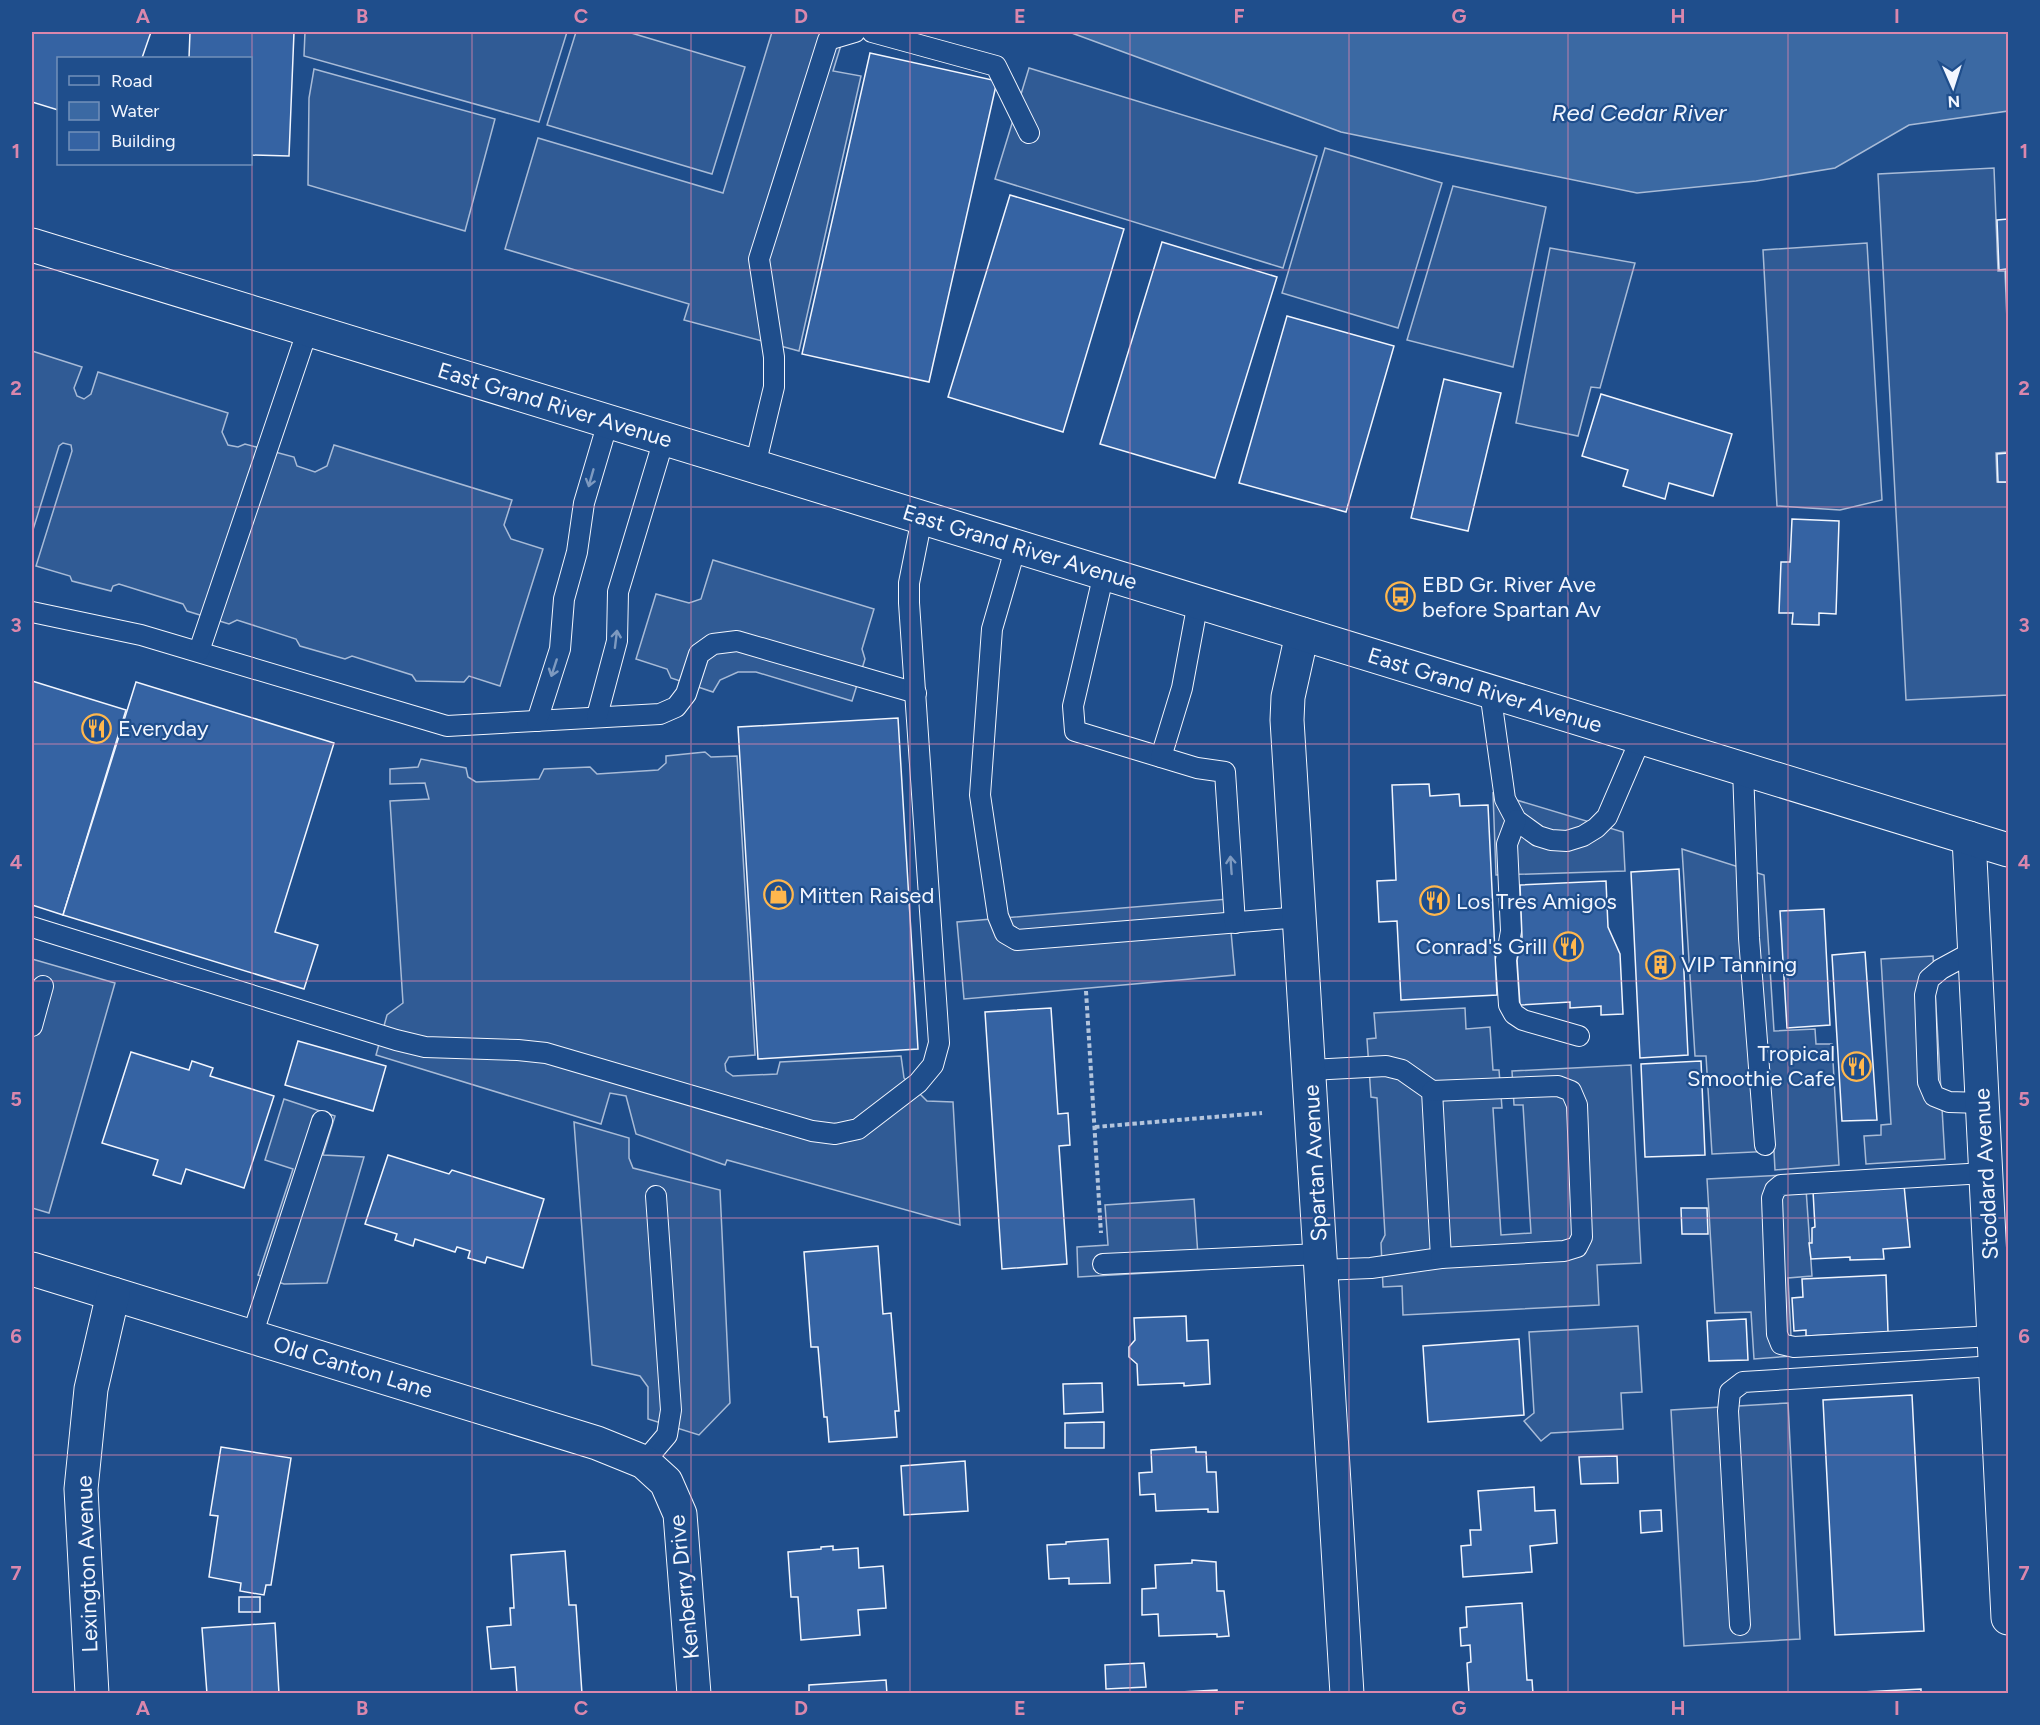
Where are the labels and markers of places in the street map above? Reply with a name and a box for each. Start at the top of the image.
place label: EBD Gr. River Ave before Spartan Av [1422,571,1602,623]
bus stop icon: EBD Gr. River Ave before Spartan Av [1385,581,1417,613]
restaurant icon: Everyday [81,712,113,744]
place label: Everyday [118,715,209,742]
shop icon: Mitten Raised [762,879,794,911]
place label: Mitten Raised [799,882,934,909]
restaurant icon: Los Tres Amigos [1419,885,1451,917]
place label: Los Tres Amigos [1456,888,1617,915]
restaurant icon: Conrad's Grill [1552,930,1584,962]
place label: Conrad's Grill [1416,933,1547,960]
building icon: VIP Tanning [1644,948,1676,980]
place label: VIP Tanning [1681,951,1797,978]
place label: Tropical Smoothie Cafe [1687,1040,1835,1092]
restaurant icon: Tropical Smoothie Cafe [1840,1050,1872,1082]

